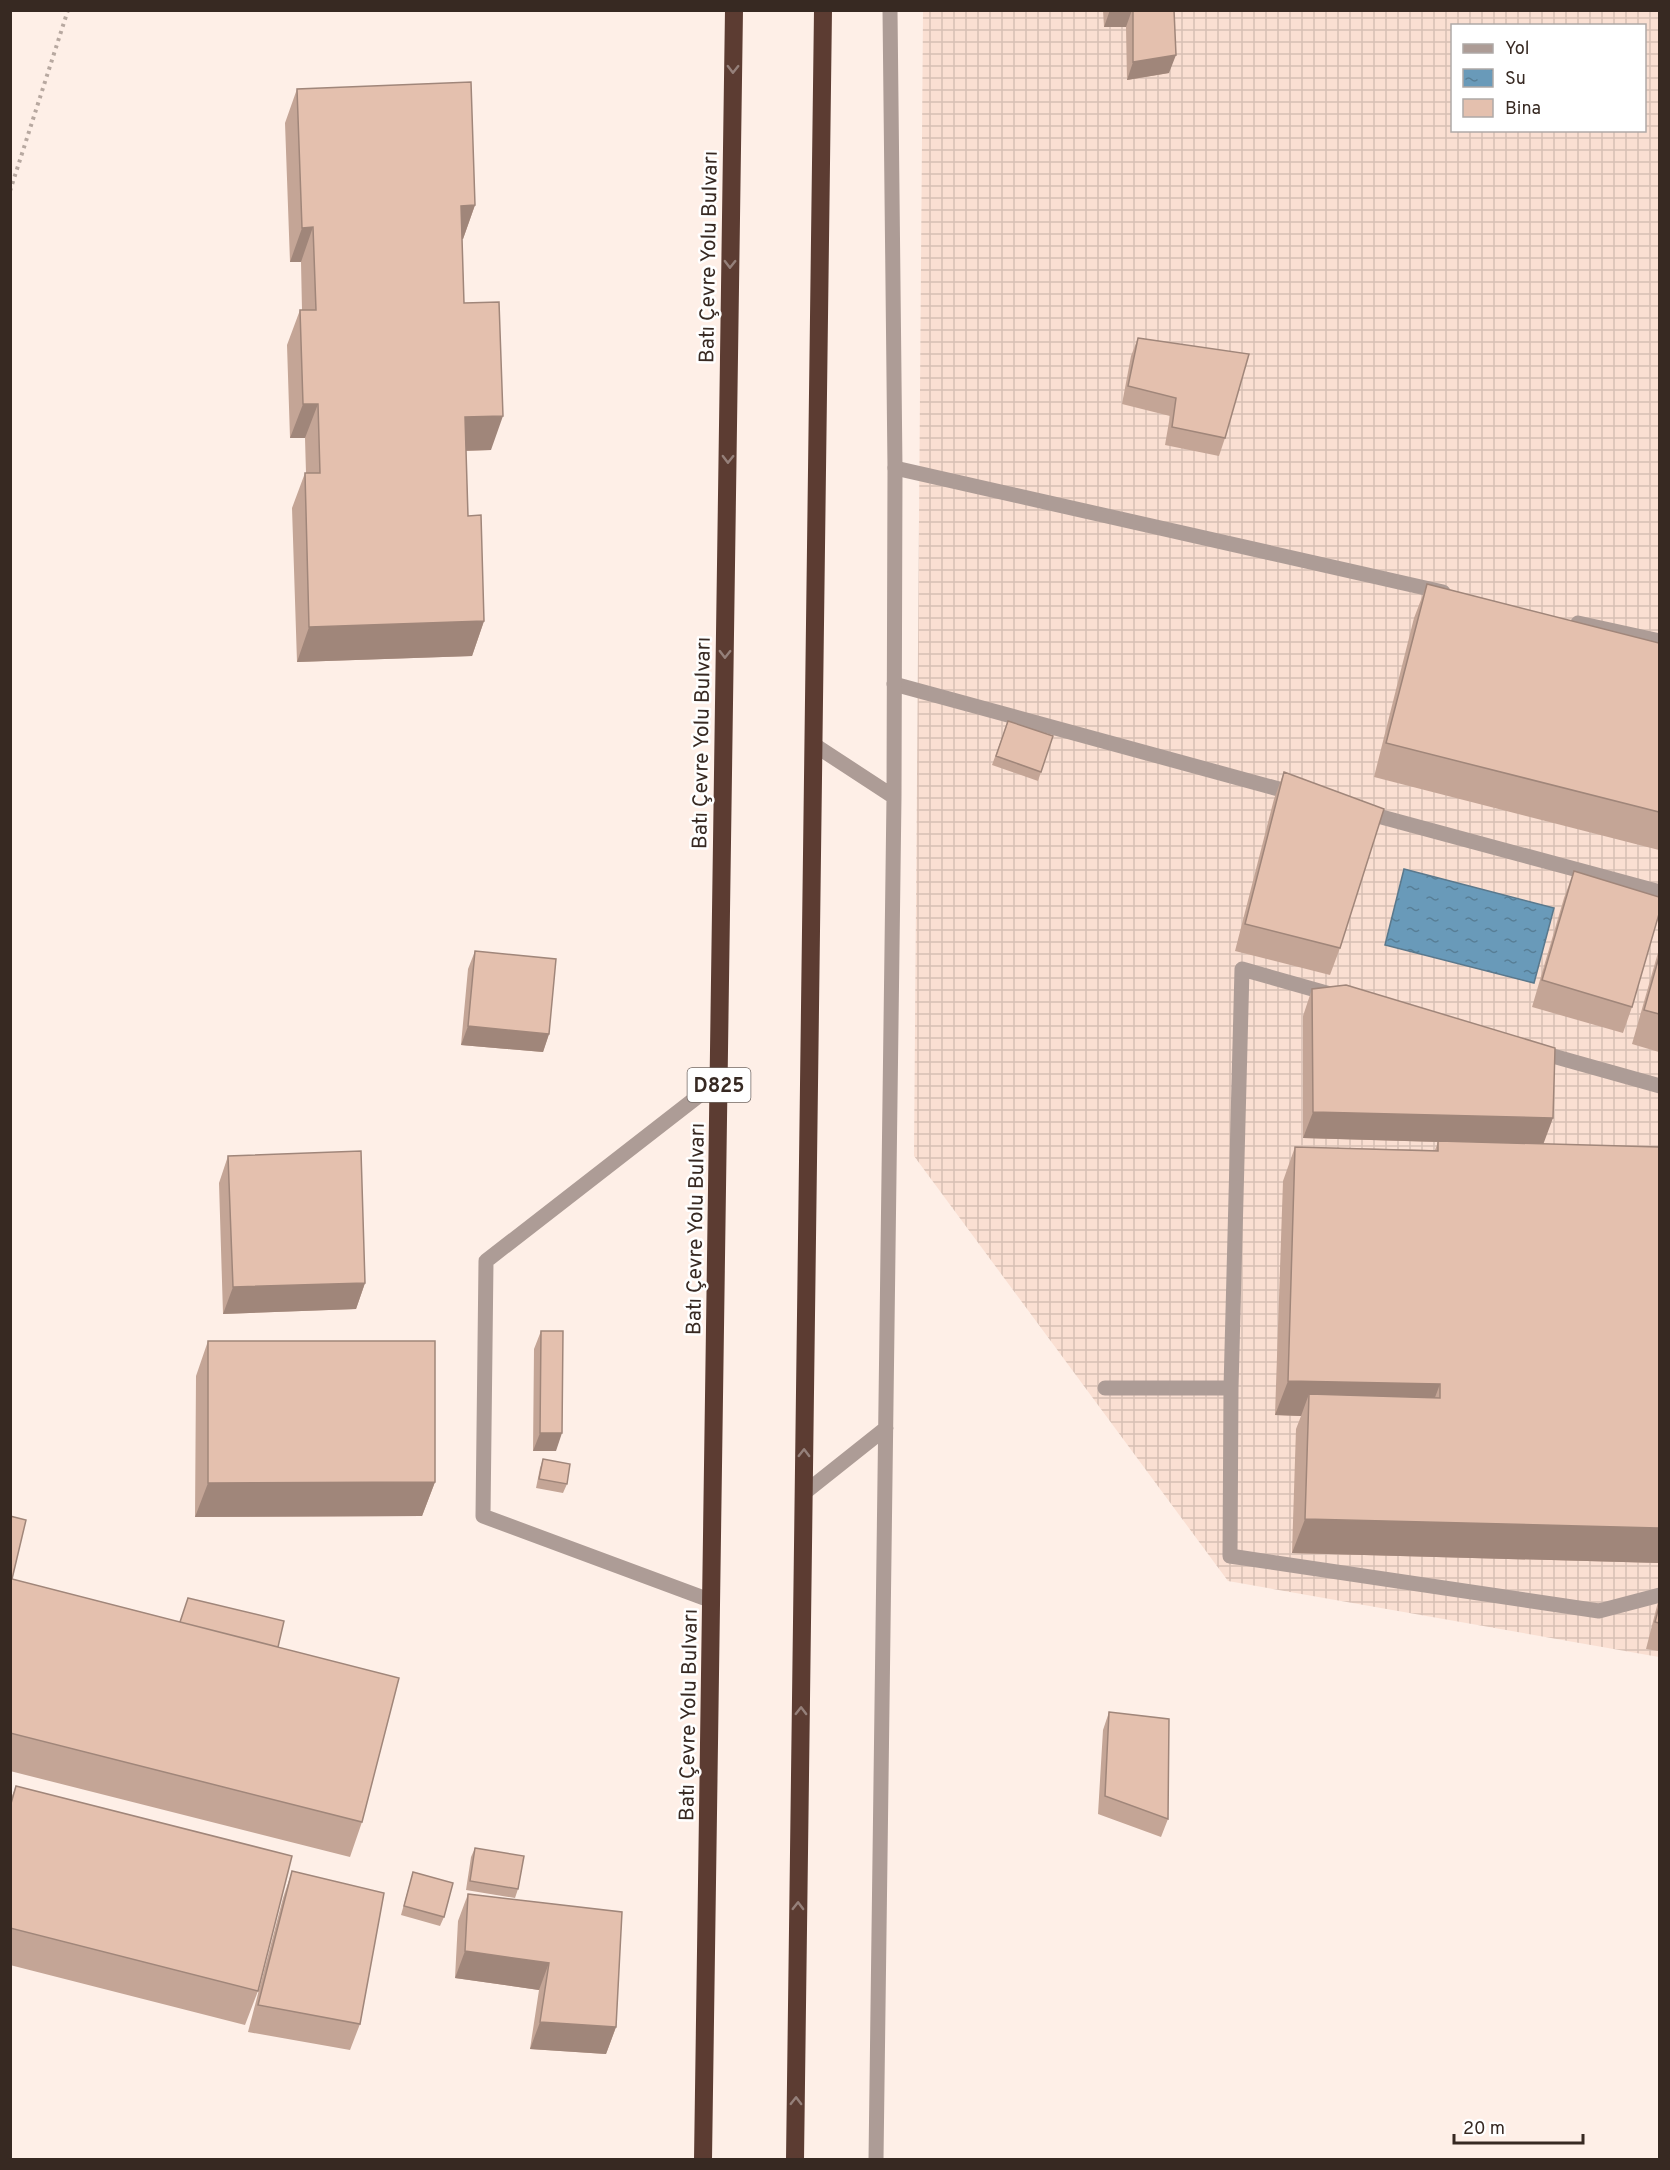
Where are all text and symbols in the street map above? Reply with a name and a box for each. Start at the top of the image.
legend [1451,24,1646,132]
text: Yol [1505,38,1530,61]
one-way arrow [727,64,739,73]
text: Su [1505,68,1526,91]
text: Bina [1505,98,1541,121]
street label: Batı Çevre Yolu Bulvarı [694,151,725,363]
one-way arrow [724,259,736,268]
one-way arrow [722,454,734,463]
street label: Batı Çevre Yolu Bulvarı [687,637,718,849]
one-way arrow [719,649,731,658]
road number: D825 [688,1068,750,1102]
street label: Batı Çevre Yolu Bulvarı [681,1123,712,1335]
one-way arrow [798,1449,810,1458]
street label: Batı Çevre Yolu Bulvarı [674,1609,705,1821]
one-way arrow [794,1707,807,1716]
one-way arrow [792,1902,804,1911]
one-way arrow [789,2097,802,2106]
scale bar [1454,2107,1583,2145]
text: 20 m [1463,2118,1505,2141]

